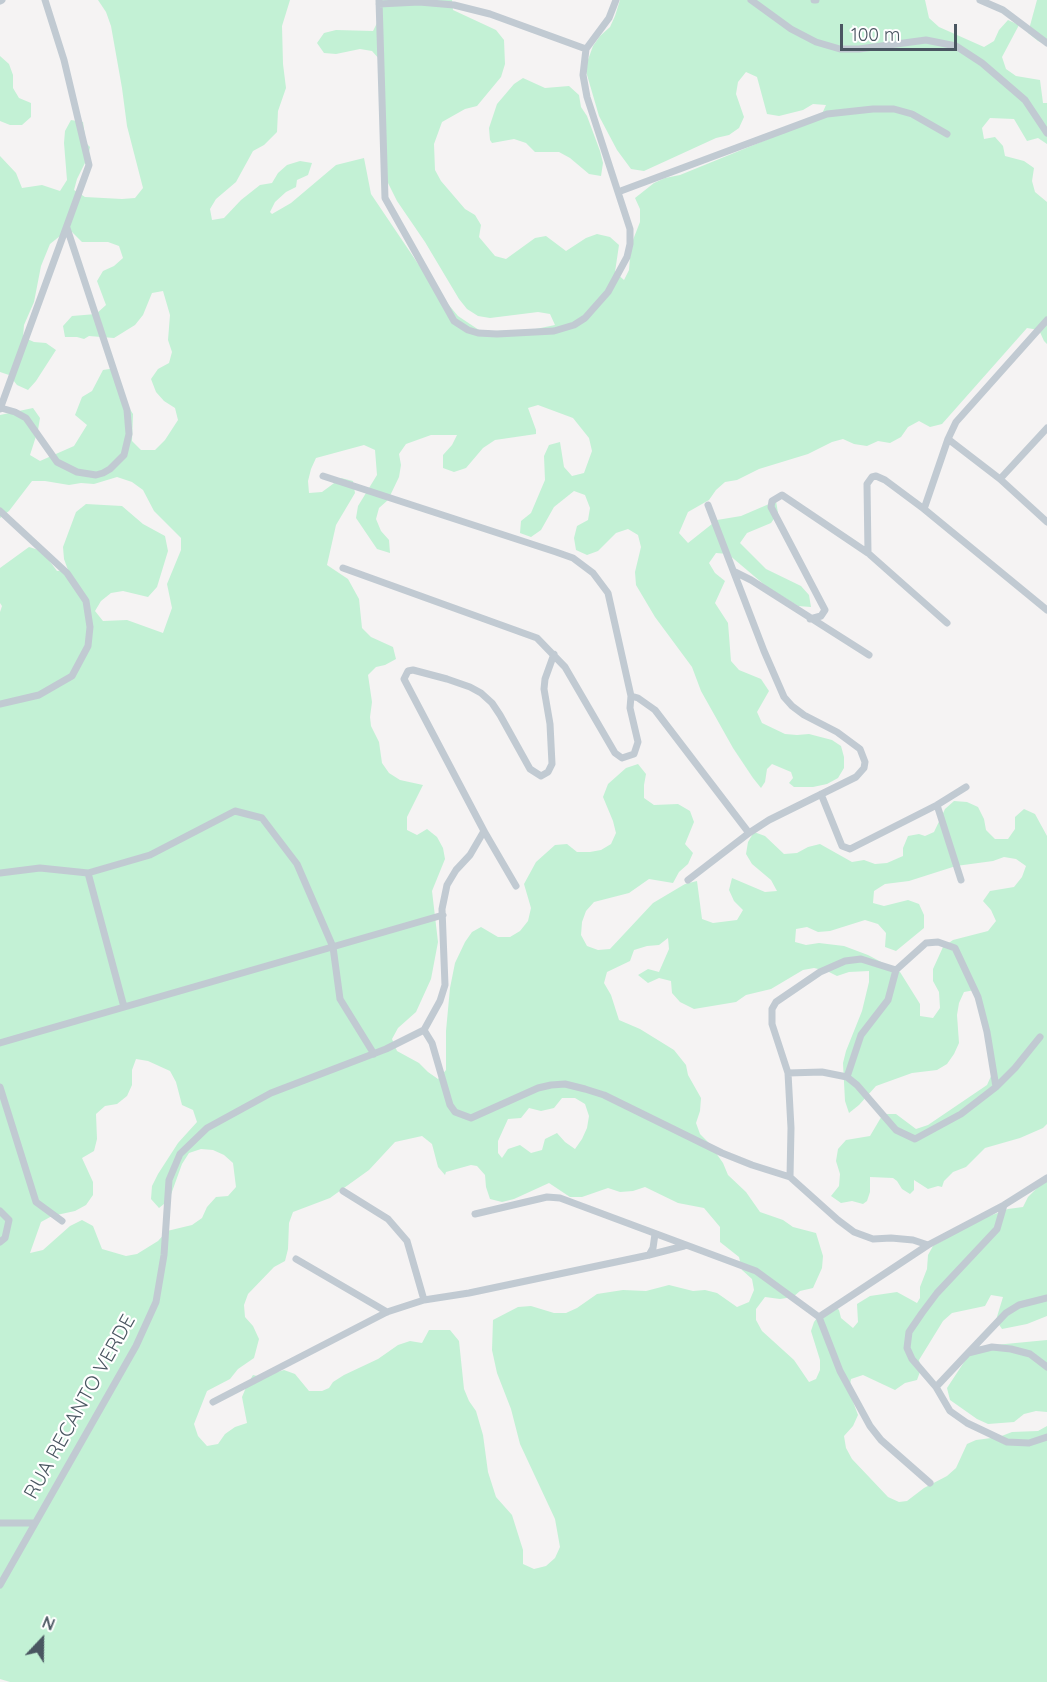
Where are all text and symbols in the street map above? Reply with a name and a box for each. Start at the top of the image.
scale bar [843,12,960,50]
text: 100 m [851,23,900,46]
street label: RUA RECANTO VERDE [19,1311,141,1503]
north arrow [12,1610,72,1670]
text: N [40,1612,58,1635]

